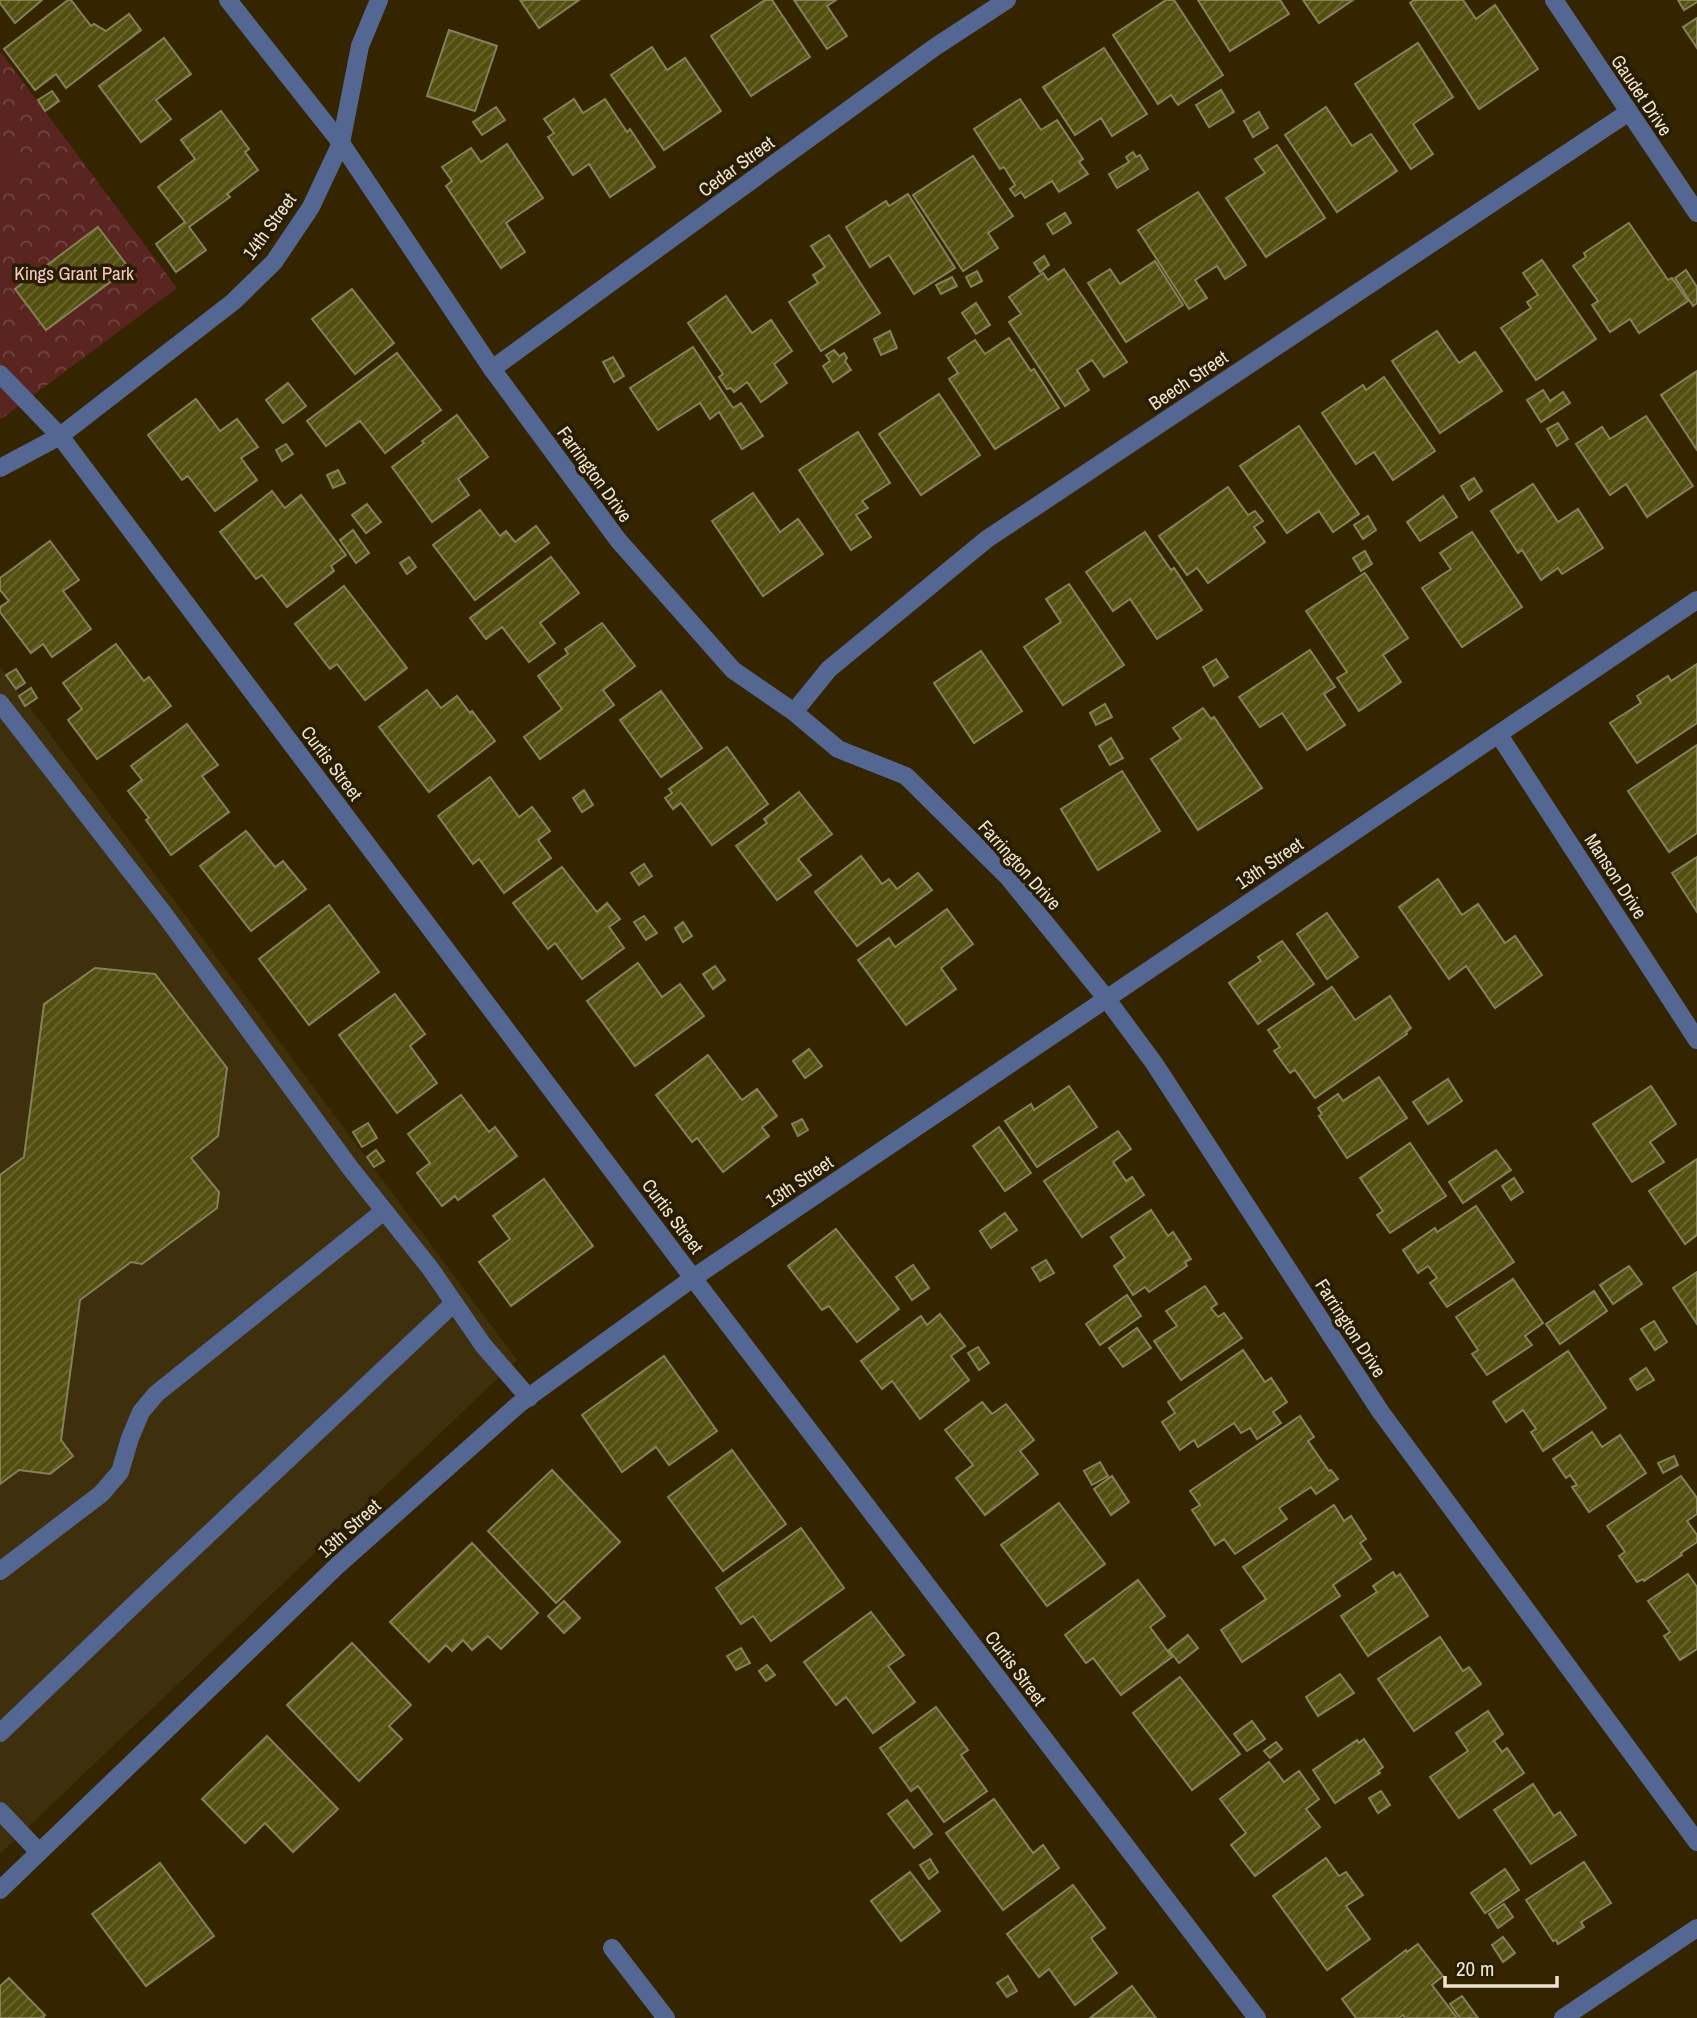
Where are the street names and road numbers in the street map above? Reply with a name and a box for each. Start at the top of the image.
street label: Gaudet Drive [1605,49,1679,141]
street label: Cedar Street [693,129,780,202]
street label: 14th Street [236,187,302,264]
street label: Beech Street [1143,344,1233,416]
street label: Farrington Drive [551,421,639,527]
street label: Curtis Street [295,720,369,806]
street label: Farrington Drive [973,814,1067,916]
street label: Manson Drive [1579,828,1653,924]
street label: 13th Street [1230,831,1308,895]
street label: 13th Street [760,1149,838,1213]
street label: Curtis Street [636,1173,710,1259]
street label: Farrington Drive [1309,1274,1393,1382]
street label: 13th Street [312,1492,387,1563]
street label: Curtis Street [979,1625,1053,1711]

